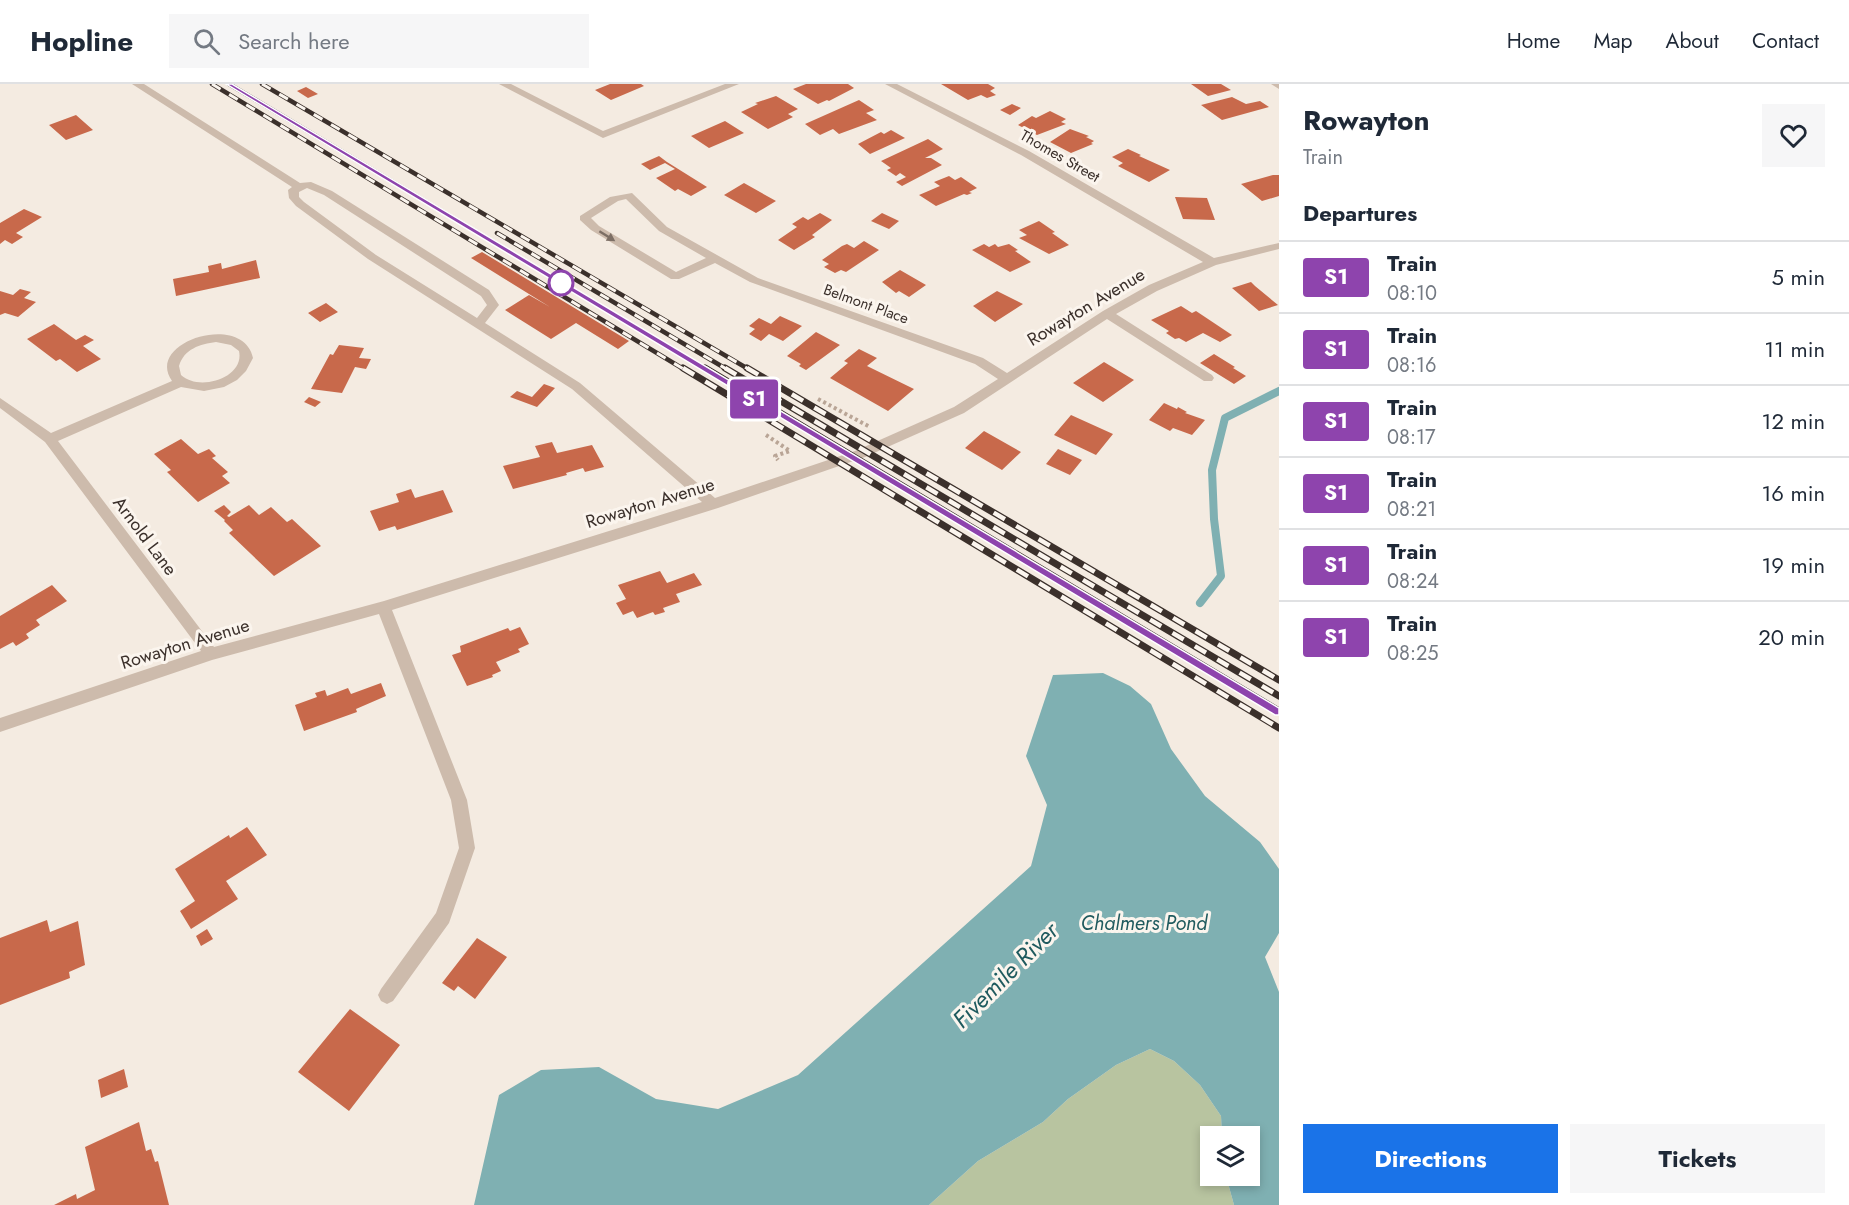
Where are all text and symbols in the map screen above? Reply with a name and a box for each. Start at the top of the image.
search box [169,14,589,68]
text: Hopline [30,21,133,62]
icon: search [190,25,223,58]
text: Search here [238,25,350,57]
text: Home [1507,26,1560,56]
text: Map [1593,26,1633,56]
text: About [1666,26,1719,56]
text: Contact [1752,26,1819,56]
text: Rowayton [1303,100,1430,141]
button: heart [1762,104,1825,167]
street label: Thomes Street [1016,124,1104,188]
text: Train [1303,143,1343,172]
text: Departures [1303,197,1417,229]
one-way arrow [599,230,615,241]
text: Train [1387,247,1437,279]
street label: Rowayton Avenue [1022,261,1150,353]
text: 5 min [1772,261,1825,293]
text: S1 [1324,262,1348,292]
unlabelled marker [548,270,574,296]
street label: Belmont Place [820,278,912,330]
text: 08:10 [1387,279,1437,308]
text: Train [1387,319,1437,351]
text: 11 min [1764,333,1825,365]
text: S1 [1324,334,1348,364]
text: 08:16 [1387,351,1436,380]
line badge: S1 [727,380,781,418]
text: S1 [742,384,766,414]
text: Train [1387,391,1437,423]
text: 12 min [1762,405,1825,437]
text: S1 [1324,406,1348,436]
text: 08:17 [1387,423,1435,452]
text: Train [1387,463,1437,495]
street label: Rowayton Avenue [582,471,718,535]
text: 16 min [1761,477,1825,509]
text: S1 [1324,478,1348,508]
street label: Arnold Lane [107,491,183,581]
text: 08:21 [1387,495,1436,524]
text: Train [1387,535,1437,567]
text: 19 min [1761,549,1825,581]
text: S1 [1324,550,1348,580]
text: 08:24 [1387,567,1439,596]
text: Train [1387,607,1437,639]
street label: Rowayton Avenue [117,612,253,676]
text: 20 min [1758,621,1825,653]
text: S1 [1324,622,1348,652]
text: 08:25 [1387,639,1439,668]
water label: Chalmers Pond [1081,909,1208,938]
water label: Fivemile River [944,913,1067,1036]
button: Directions [1303,1124,1558,1193]
button: Tickets [1570,1124,1825,1193]
map controls [1200,1126,1260,1186]
button: layers [1200,1126,1260,1186]

